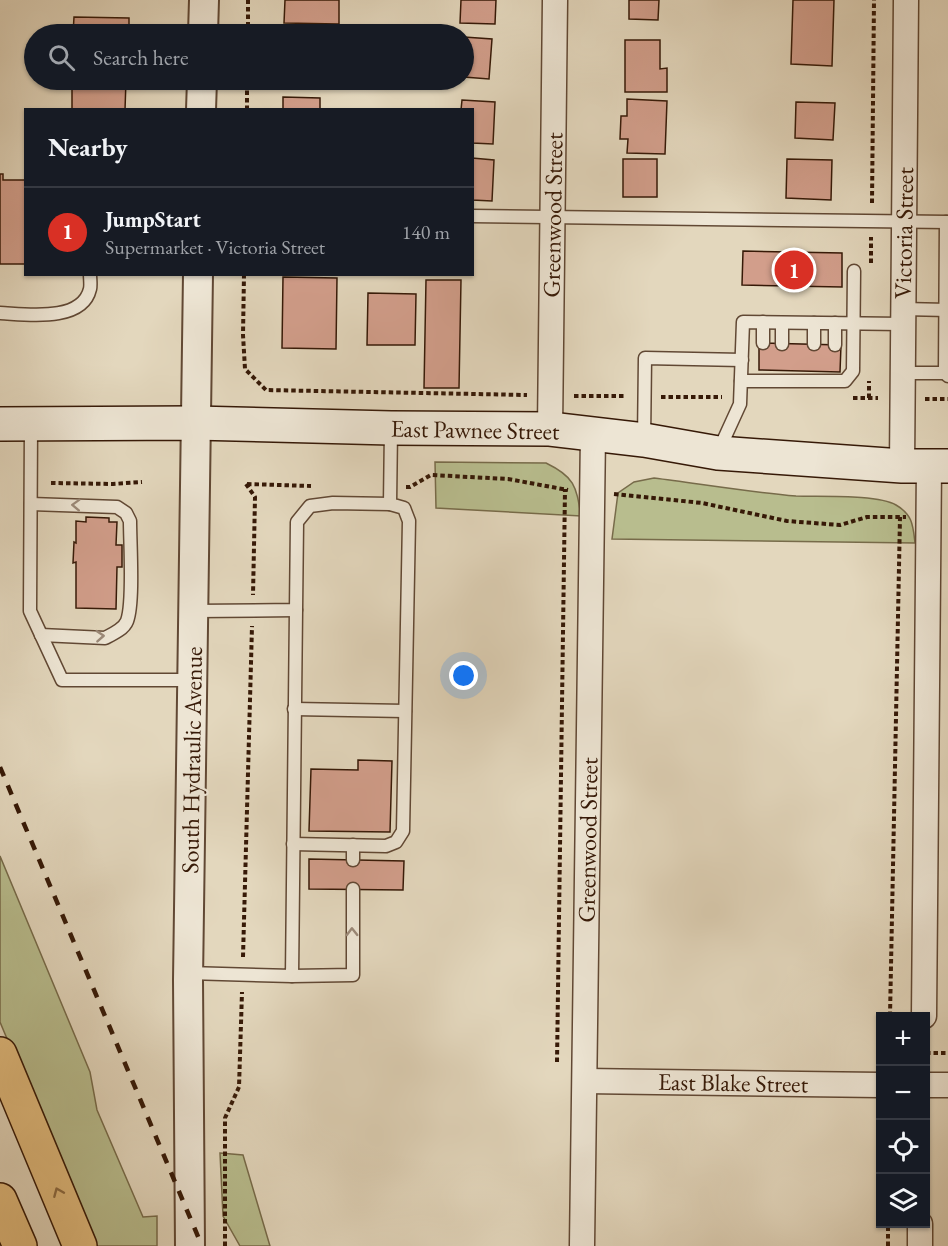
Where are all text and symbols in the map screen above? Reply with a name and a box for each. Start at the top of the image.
search box [24,24,474,90]
icon: search [45,41,78,74]
text: Search here [93,43,188,72]
text: Nearby [48,130,128,164]
street label: Greenwood Street [536,132,569,298]
street label: Victoria Street [887,166,920,299]
text: JumpStart [105,205,201,234]
text: 1 [62,219,73,245]
text: 140 m [402,219,450,245]
text: Supermarket · Victoria Street [105,234,325,260]
pin: 1 [774,248,814,292]
street label: East Pawnee Street [390,413,560,446]
one-way arrow [71,499,80,512]
one-way arrow [95,630,104,643]
street label: South Hydraulic Avenue [174,646,209,874]
your location [449,661,478,690]
street label: Greenwood Street [571,757,604,923]
one-way arrow [346,928,358,937]
map controls [876,1012,930,1228]
button: + [876,1012,930,1066]
street label: East Blake Street [658,1066,809,1099]
button: − [876,1066,930,1120]
button: locate [876,1120,930,1174]
button: layers [876,1174,930,1228]
one-way arrow [53,1187,65,1198]

